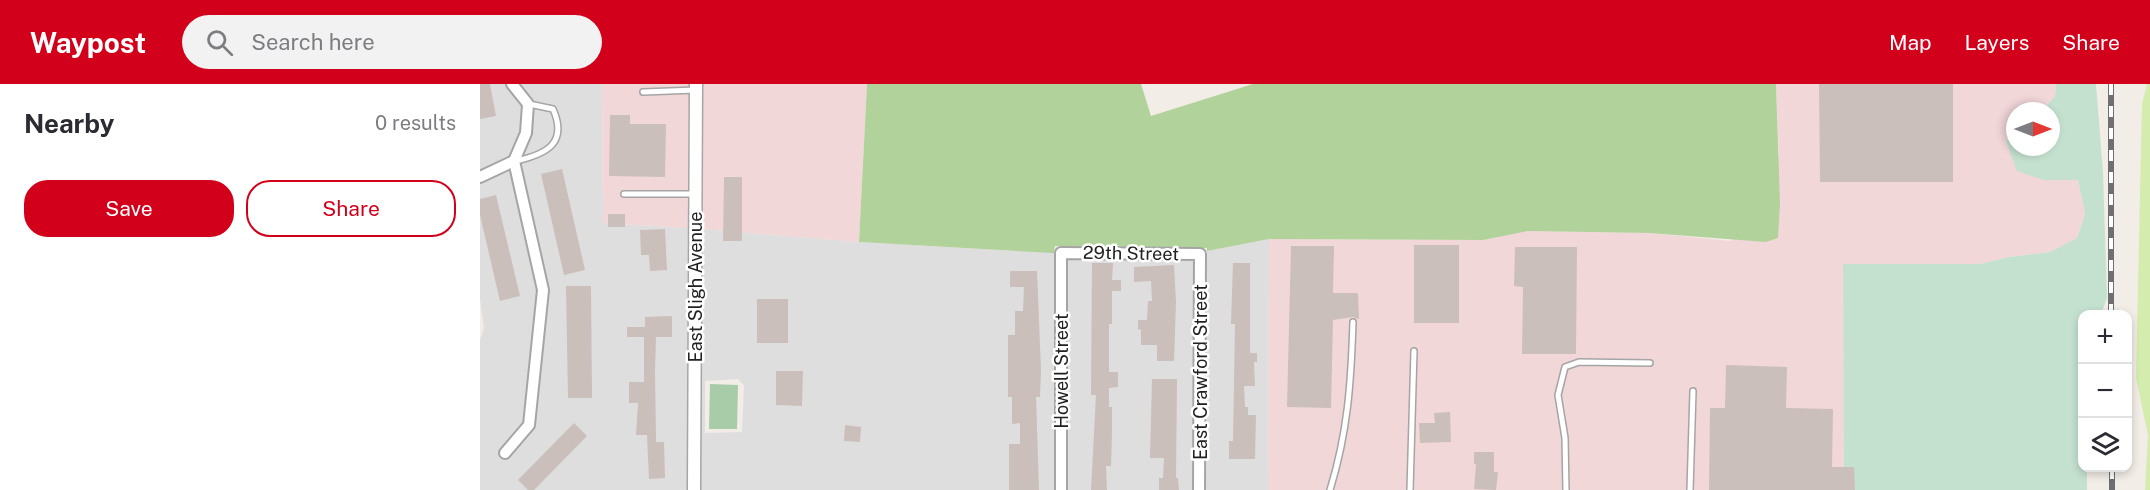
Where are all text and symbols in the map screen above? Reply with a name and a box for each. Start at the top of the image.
search box [182,15,602,69]
text: Waypost [30,26,146,59]
icon: search [203,26,236,59]
text: Search here [251,29,375,55]
text: Map [1889,30,1932,55]
text: Layers [1965,30,2029,55]
text: Share [2062,30,2120,55]
north arrow [2006,102,2060,156]
text: Nearby [24,108,114,139]
text: 0 results [375,111,456,135]
button: Save [24,180,234,237]
button: Share [246,180,456,237]
street label: East Sligh Avenue [685,212,706,362]
street label: 29th Street [1083,242,1179,264]
street label: East Crawford Street [1190,284,1211,460]
map controls [2078,310,2132,472]
button: + [2078,310,2132,364]
street label: Howell Street [1051,313,1072,429]
button: − [2078,364,2132,418]
button: layers [2078,418,2132,472]

